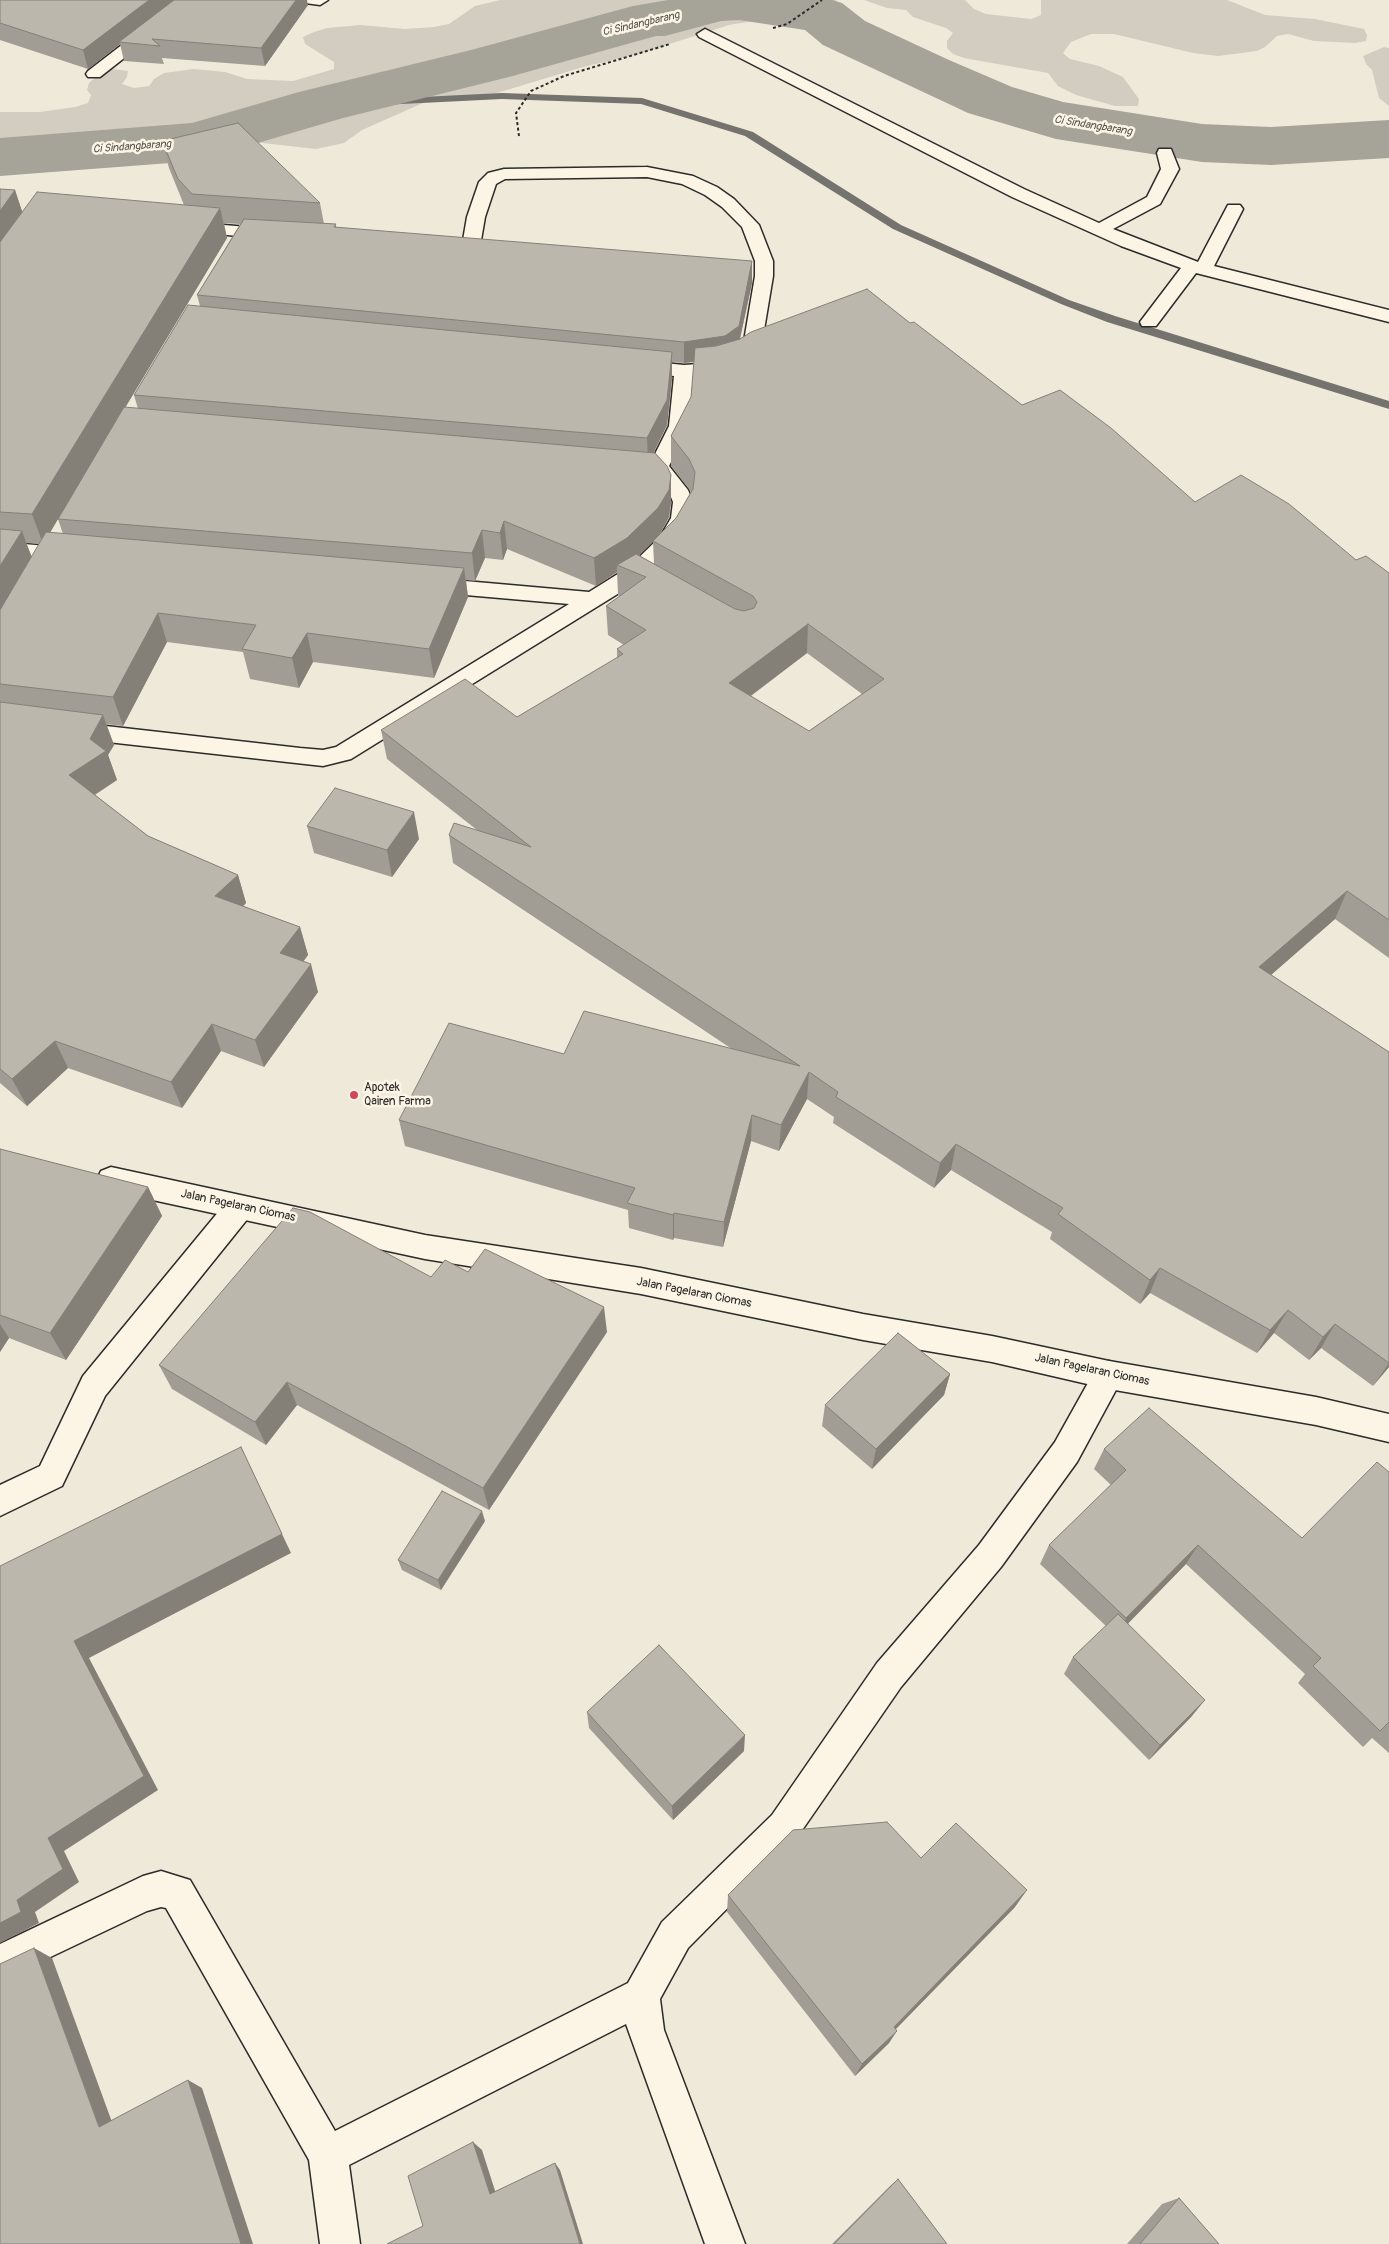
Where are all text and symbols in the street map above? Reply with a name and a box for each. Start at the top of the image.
water label: Ci Sindangbarang [601,9,681,39]
water label: Ci Sindangbarang [1053,113,1133,139]
water label: Ci Sindangbarang [92,138,172,156]
place label: Apotek Qairen Farma [364,1081,431,1109]
marker: Apotek Qairen Farma [348,1089,360,1101]
street label: Jalan Pagelaran Ciomas [179,1187,297,1225]
street label: Jalan Pagelaran Ciomas [635,1275,753,1311]
street label: Jalan Pagelaran Ciomas [1033,1351,1151,1389]

